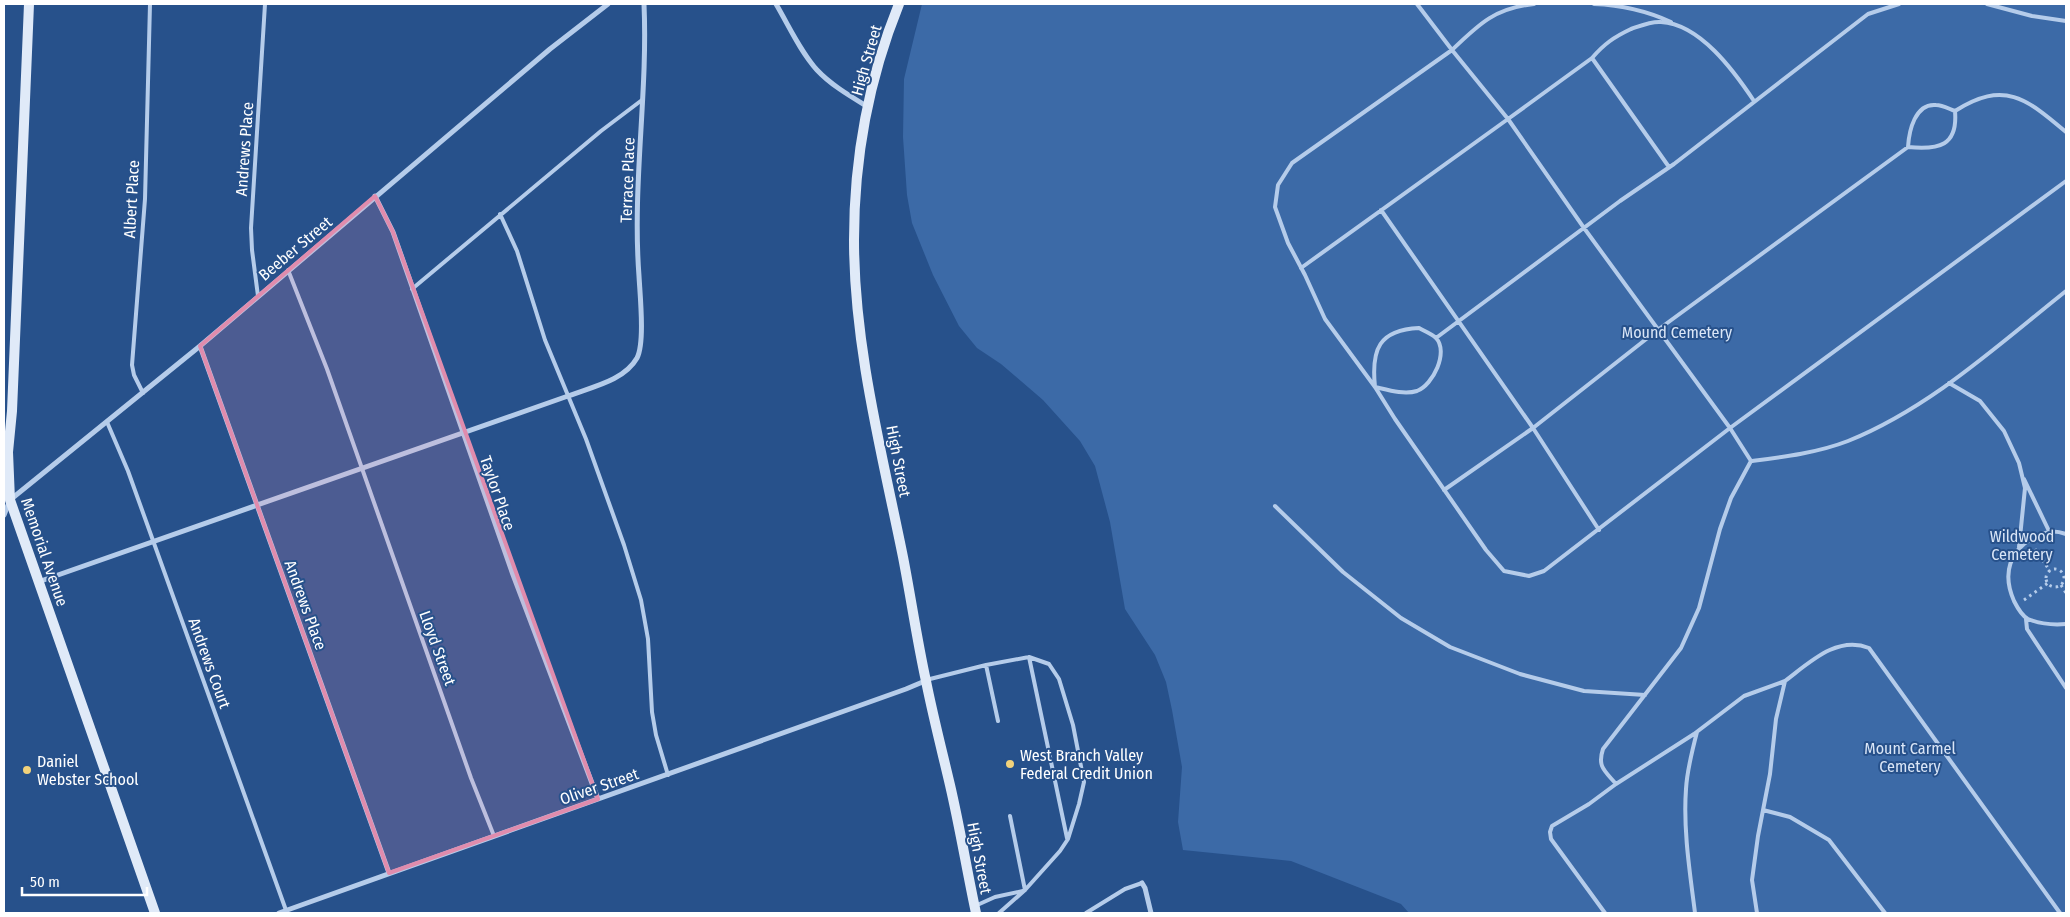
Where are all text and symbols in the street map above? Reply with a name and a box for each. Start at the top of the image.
street label: High Street [847,22,886,98]
street label: Andrews Place [232,101,257,197]
street label: Terrace Place [617,137,638,223]
street label: Albert Place [120,159,143,239]
street label: Beeber Street [255,212,336,284]
park label: Mound Cemetery [1622,323,1733,342]
street label: High Street [882,424,915,499]
street label: Taylor Place [476,453,519,533]
street label: Memorial Avenue [17,495,72,609]
park label: Wildwood Cemetery [1990,527,2054,564]
street label: Andrews Place [280,558,331,653]
street label: Lloyd Street [415,608,460,689]
street label: Andrews Court [184,615,235,712]
park label: Mount Carmel Cemetery [1864,739,1956,776]
place label: West Branch Valley Federal Credit Union [1020,746,1153,783]
place label: Daniel Webster School [37,752,139,789]
marker: West Branch Valley Federal Credit Union [1004,758,1016,770]
marker: Daniel Webster School [21,764,33,776]
street label: Oliver Street [557,764,642,809]
street label: High Street [963,821,996,896]
scale bar [22,864,148,896]
text: 50 m [30,873,60,891]

